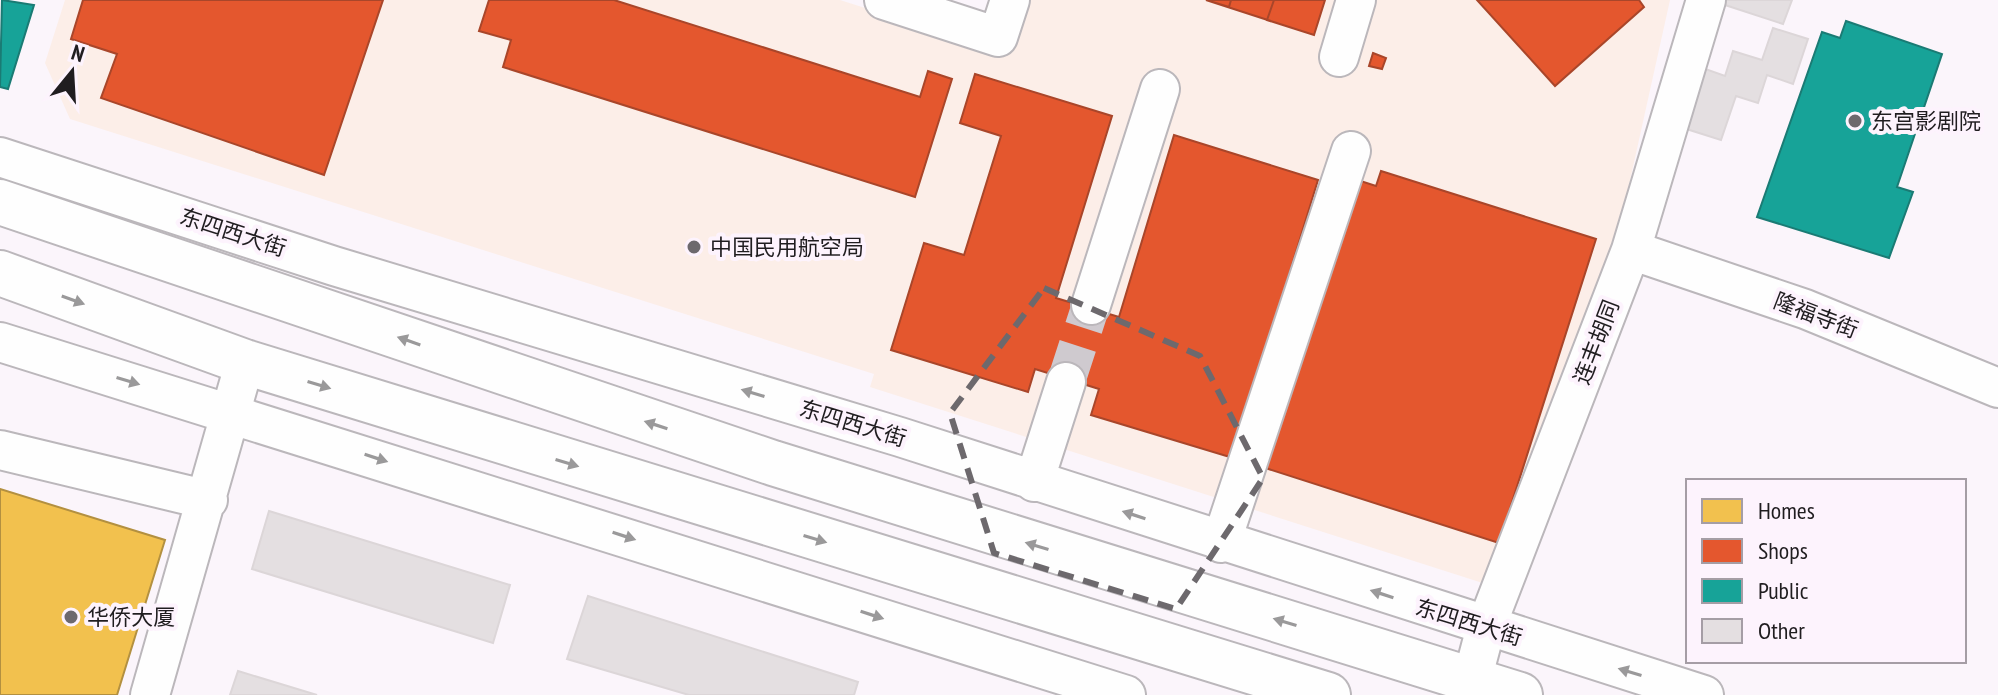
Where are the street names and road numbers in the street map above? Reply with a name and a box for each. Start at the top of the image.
street label: 东四西大街 [176,202,290,262]
street label: 隆福寺街 [1770,286,1862,344]
street label: 连丰胡同 [1567,296,1625,388]
street label: 东四西大街 [796,394,910,452]
street label: 东四西大街 [1412,593,1526,651]

